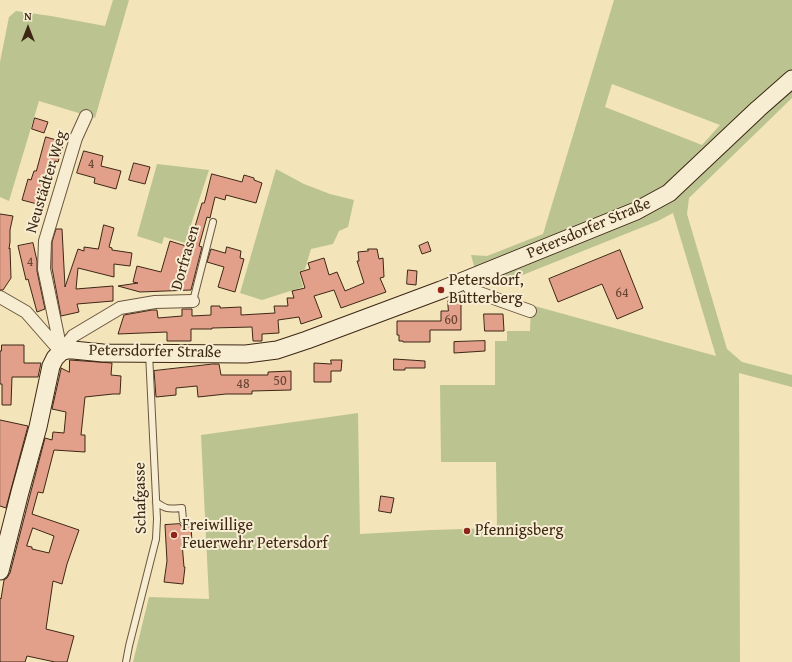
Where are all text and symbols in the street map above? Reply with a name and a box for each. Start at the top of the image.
north arrow [8,8,48,48]
text: N [24,8,32,24]
street label: Neustädter Weg [22,128,72,236]
house number: 4 [88,156,94,172]
street label: Petersdorfer Straße [524,194,654,264]
street label: Dorfrasen [168,223,204,293]
house number: 4 [27,254,33,270]
place label: Petersdorf, Butterberg [449,271,524,309]
marker: Petersdorf, Butterberg [436,285,446,295]
house number: 64 [615,285,629,301]
house number: 60 [444,312,458,328]
street label: Petersdorfer Straße [89,341,221,363]
house number: 50 [273,373,287,389]
house number: 48 [236,376,250,392]
street label: Schafgasse [131,462,151,534]
place label: Freiwillige Feuerwehr Petersdorf [182,516,328,554]
place label: Pfennigsberg [475,521,563,541]
marker: Pfennigsberg [462,526,472,536]
marker: Freiwillige Feuerwehr Petersdorf [169,530,179,540]

